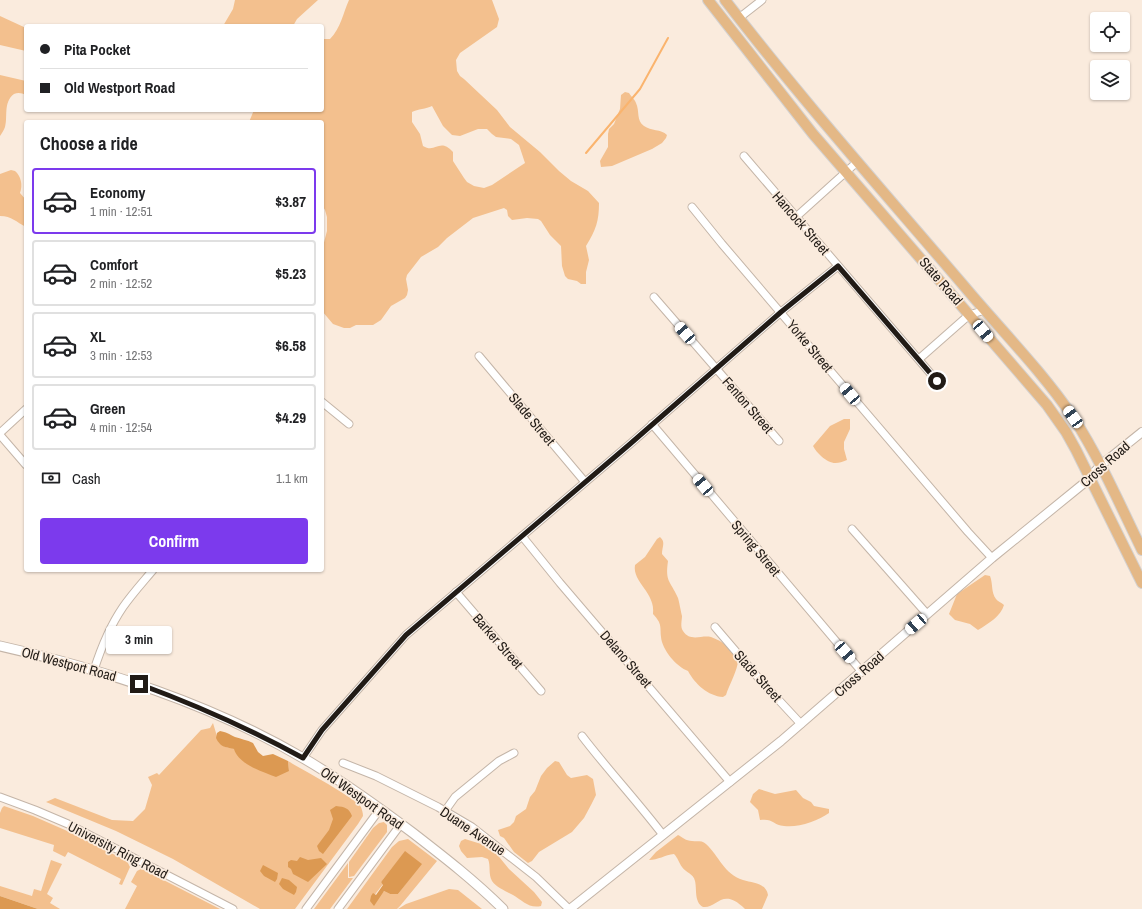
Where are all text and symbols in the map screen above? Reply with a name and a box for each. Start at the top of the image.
map controls [1090,12,1130,100]
button: locate [1090,12,1130,52]
text: Pita Pocket [64,39,130,60]
button: layers [1090,60,1130,100]
text: Old Westport Road [64,77,175,98]
text: Choose a ride [40,131,138,156]
text: Economy [90,182,145,203]
icon: car [42,183,78,219]
street label: Hancock Street [768,187,834,259]
text: $3.87 [275,191,306,212]
text: 1 min · 12:51 [90,203,152,220]
street label: State Road [915,253,967,309]
text: Comfort [90,254,138,275]
icon: car [42,255,78,291]
text: $5.23 [275,263,306,284]
text: 2 min · 12:52 [90,275,152,292]
street label: Yorke Street [783,316,837,376]
car [971,318,995,344]
car [673,320,697,346]
text: XL [90,326,106,347]
icon: car [42,327,78,363]
text: $6.58 [275,335,306,356]
text: 3 min · 12:53 [90,347,152,364]
route start [928,372,946,390]
street label: Fenton Street [719,373,777,437]
car [838,381,862,407]
street label: Slade Street [505,389,559,449]
text: Green [90,398,126,419]
icon: car [42,399,78,435]
car [1061,404,1085,430]
text: $4.29 [275,407,306,428]
text: 4 min · 12:54 [90,419,152,436]
street label: Cross Road [1076,437,1134,491]
icon: cash [40,467,62,489]
text: Cash [72,468,101,489]
text: 1.1 km [276,470,308,487]
car [691,472,715,498]
street label: Spring Street [727,516,785,580]
button: Confirm [40,518,308,564]
street label: Barker Street [469,610,527,672]
car [903,612,929,636]
callout: 3 min [106,626,172,654]
street label: Delano Street [596,627,656,691]
text: 3 min [125,631,153,648]
car [833,639,857,665]
street label: Old Westport Road [20,643,118,685]
street label: Slade Street [730,646,786,706]
street label: Cross Road [830,647,888,701]
route end [130,675,148,693]
street label: Old Westport Road [317,763,407,833]
street label: Duane Avenue [437,803,509,859]
street label: University Ring Road [65,817,171,883]

